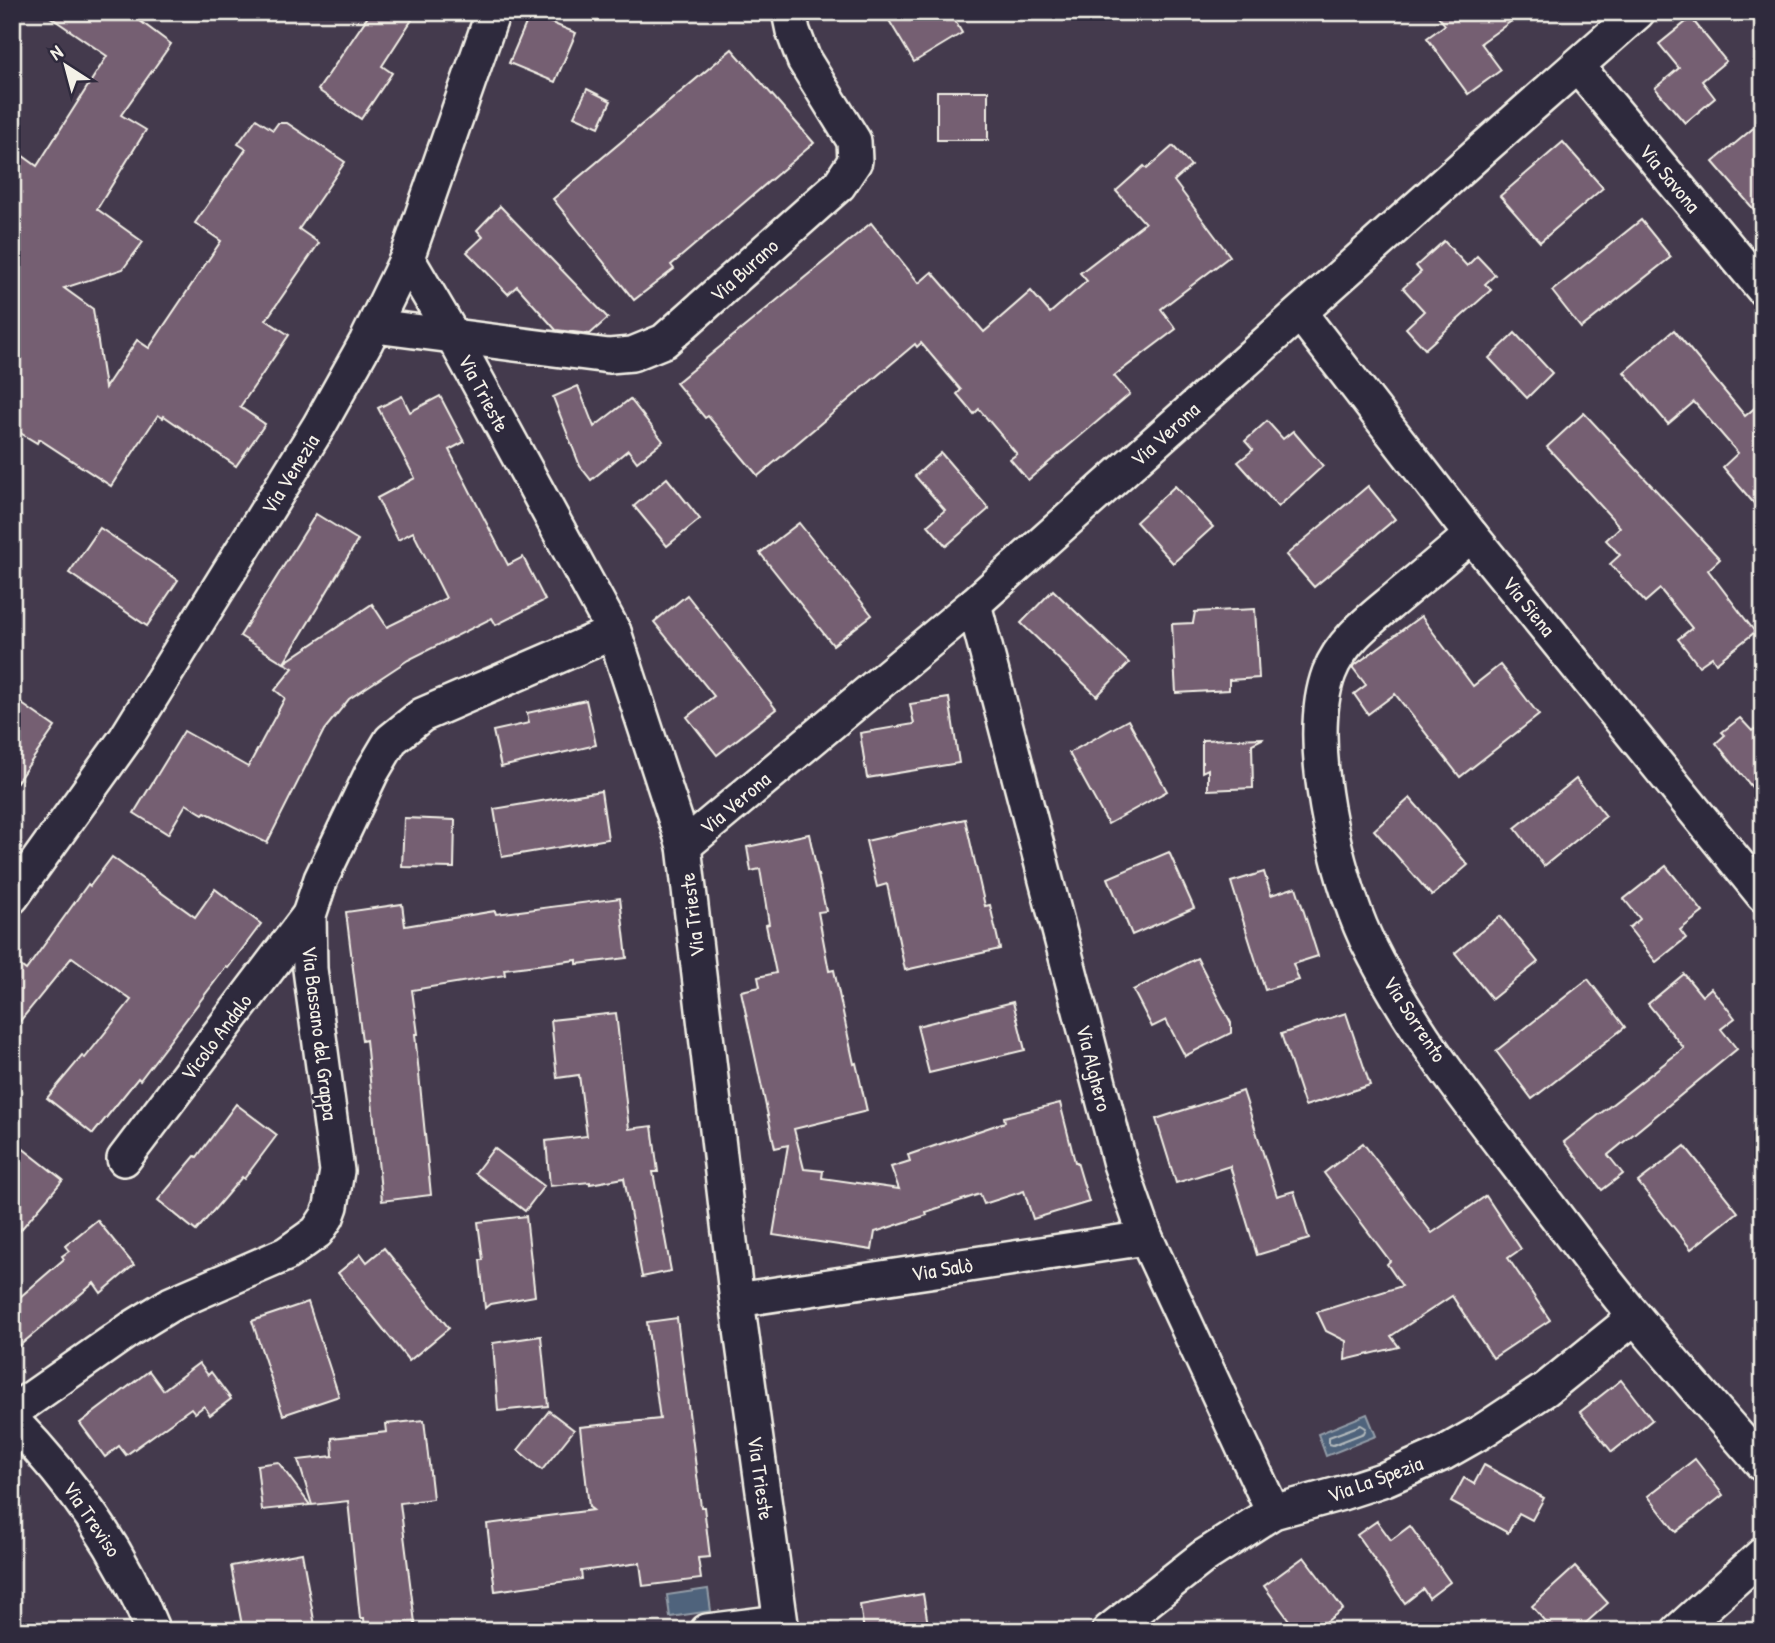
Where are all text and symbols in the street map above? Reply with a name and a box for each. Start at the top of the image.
north arrow [32,32,102,102]
text: N [44,39,68,66]
street label: Via Savona [1633,137,1707,219]
street label: Via Burano [703,231,785,309]
street label: Via Trieste [451,349,517,437]
street label: Via Verona [1124,395,1206,473]
street label: Via Venezia [254,428,326,520]
street label: Via Siena [1496,570,1562,642]
street label: Via Verona [694,765,776,841]
street label: Via Trieste [672,871,712,959]
street label: Via Bassano del Grappa [295,944,345,1122]
street label: Via Sorrento [1376,970,1454,1068]
street label: Vicolo Andalo [174,987,258,1087]
street label: Via Alghero [1069,1022,1119,1114]
street label: Via Salò [909,1250,975,1288]
street label: Via Trieste [741,1434,781,1522]
street label: Via La Spezia [1323,1448,1427,1510]
street label: Via Treviso [56,1475,128,1563]

